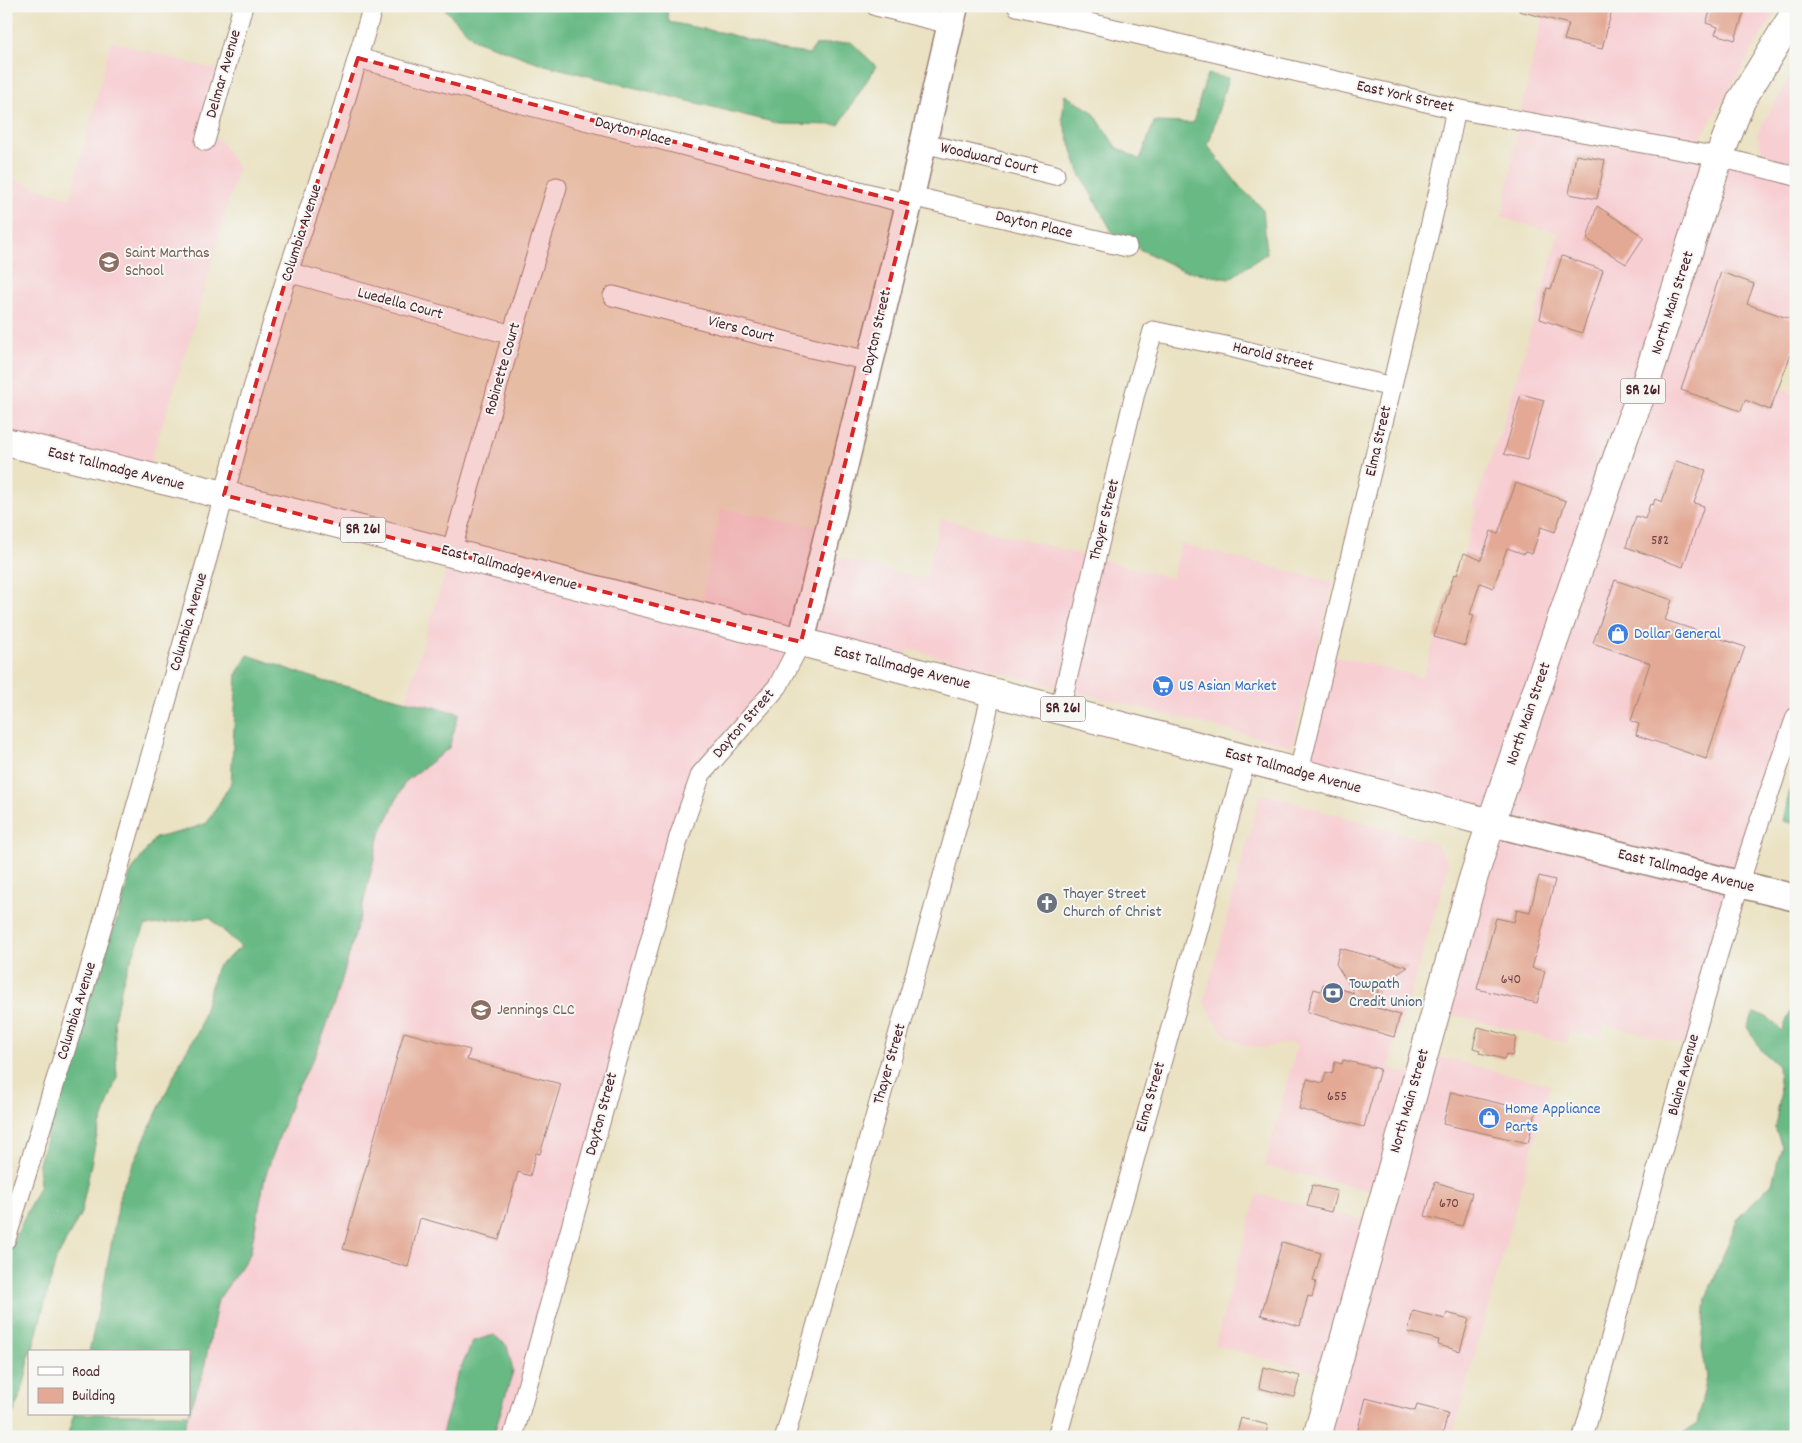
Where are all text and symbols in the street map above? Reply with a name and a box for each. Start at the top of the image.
street label: Delmar Avenue [200,27,248,121]
street label: East York Street [1354,75,1456,119]
street label: Dayton Place [592,111,674,153]
street label: Woodward Court [938,137,1040,181]
street label: Columbia Avenue [275,181,329,285]
street label: Dayton Place [993,205,1075,245]
place label: Saint Marthas School [125,242,210,283]
street label: North Main Street [1645,248,1701,358]
school or university icon: Saint Marthas School [97,250,121,274]
street label: Luedella Court [355,282,445,326]
street label: Dayton Street [856,288,898,376]
street label: Viers Court [705,310,777,350]
street label: Robinette Court [479,320,527,418]
street label: Harold Street [1230,336,1316,378]
road number: SR 261 [1620,378,1666,404]
street label: Elma Street [1360,403,1398,479]
street label: East Tallmadge Avenue [45,441,187,497]
street label: Thayer Street [1084,477,1126,563]
road number: SR 261 [340,518,386,542]
house number: 582 [1651,531,1669,551]
street label: East Tallmadge Avenue [438,539,580,597]
street label: Columbia Avenue [164,570,214,674]
shop icon: Dollar General [1606,622,1630,646]
place label: Dollar General [1634,623,1721,646]
street label: East Tallmadge Avenue [831,640,973,696]
street label: North Main Street [1501,659,1557,769]
supermarket icon: US Asian Market [1151,674,1175,698]
place label: US Asian Market [1179,675,1277,698]
street label: Dayton Street [707,684,781,764]
road number: SR 261 [1040,696,1086,722]
street label: East Tallmadge Avenue [1222,742,1364,800]
street label: East Tallmadge Avenue [1615,843,1757,899]
place label: Thayer Street Church of Christ [1063,883,1162,924]
church icon: Thayer Street Church of Christ [1035,891,1059,915]
street label: Columbia Avenue [51,959,103,1063]
house number: 640 [1501,970,1521,990]
place label: Towpath Credit Union [1349,973,1422,1014]
bank icon: Towpath Credit Union [1321,981,1345,1005]
school or university icon: Jennings CLC [469,998,493,1022]
place label: Jennings CLC [497,999,575,1022]
street label: Thayer Street [867,1021,913,1107]
street label: Blaine Avenue [1662,1032,1706,1118]
street label: North Main Street [1384,1046,1436,1156]
street label: Elma Street [1130,1059,1172,1135]
street label: Dayton Street [580,1070,624,1158]
house number: 655 [1327,1087,1347,1107]
place label: Home Appliance Parts [1505,1098,1601,1139]
shop icon: Home Appliance Parts [1477,1106,1501,1130]
house number: 670 [1439,1194,1459,1214]
legend [28,1350,190,1416]
text: Road [72,1362,100,1384]
text: Building [72,1386,115,1408]

